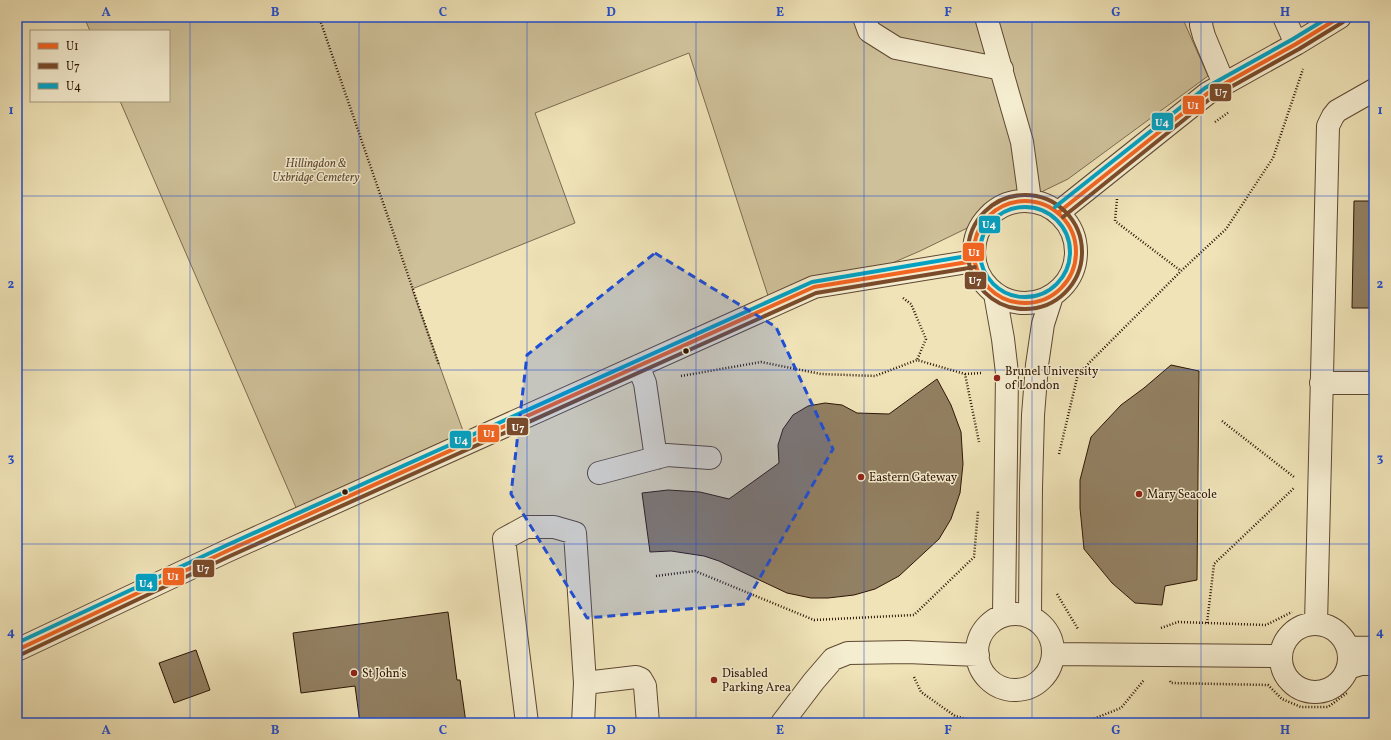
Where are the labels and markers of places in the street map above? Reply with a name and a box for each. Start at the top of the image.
unlabelled marker [681,346,691,356]
place label: Brunel University of London [1005,364,1099,394]
marker: Brunel University of London [992,373,1002,383]
place label: Eastern Gateway [869,470,958,486]
marker: Eastern Gateway [856,472,866,482]
unlabelled marker [340,487,350,497]
place label: Mary Seacole [1147,487,1217,503]
marker: Mary Seacole [1134,489,1144,499]
place label: St John's [362,666,407,682]
place label: Disabled Parking Area [722,666,791,696]
marker: St John's [349,668,359,678]
marker: Disabled Parking Area [709,675,719,685]

